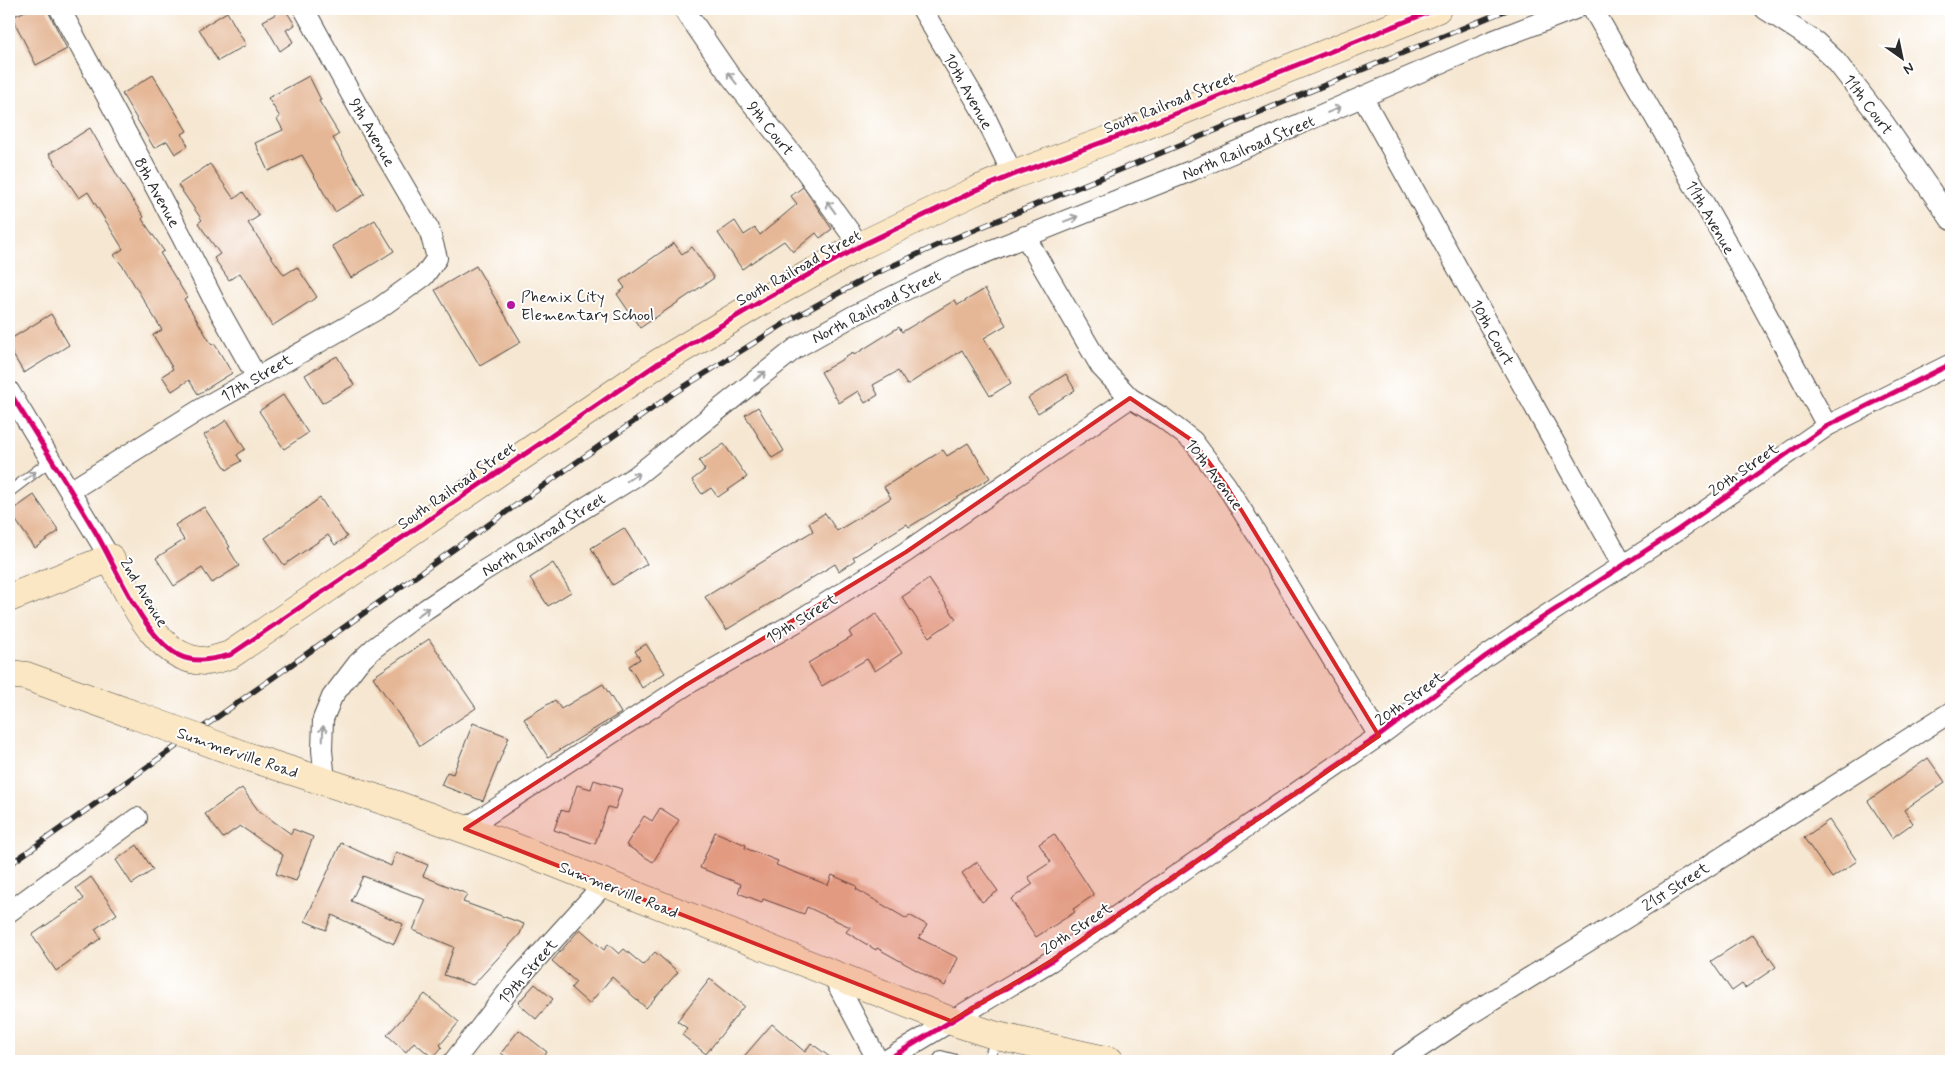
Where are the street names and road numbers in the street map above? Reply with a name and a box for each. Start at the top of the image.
street label: 10th Avenue [938,50,997,134]
street label: South Railroad Street [1101,67,1238,139]
street label: 11th Court [1838,71,1898,140]
street label: 9th Avenue [344,95,400,171]
street label: 9th Court [742,97,798,161]
street label: North Railroad Street [1179,111,1318,186]
street label: 8th Avenue [129,154,185,232]
street label: 11th Avenue [1680,177,1739,259]
street label: South Railroad Street [732,225,865,311]
street label: North Railroad Street [809,266,945,349]
street label: 10th Court [1465,296,1519,370]
street label: 17th Street [217,349,297,407]
street label: 10th Avenue [1180,435,1248,515]
street label: South Railroad Street [394,437,520,535]
street label: 20th Street [1705,438,1783,502]
street label: North Railroad Street [478,489,610,582]
street label: 2nd Avenue [115,554,173,631]
street label: 19th Street [762,589,842,649]
street label: 20th Street [1371,667,1449,731]
street label: Summerville Road [174,723,301,784]
street label: Summerville Road [556,857,681,924]
street label: 21st Street [1638,857,1714,917]
street label: 20th Street [1038,898,1117,960]
street label: 19th Street [494,934,563,1009]

